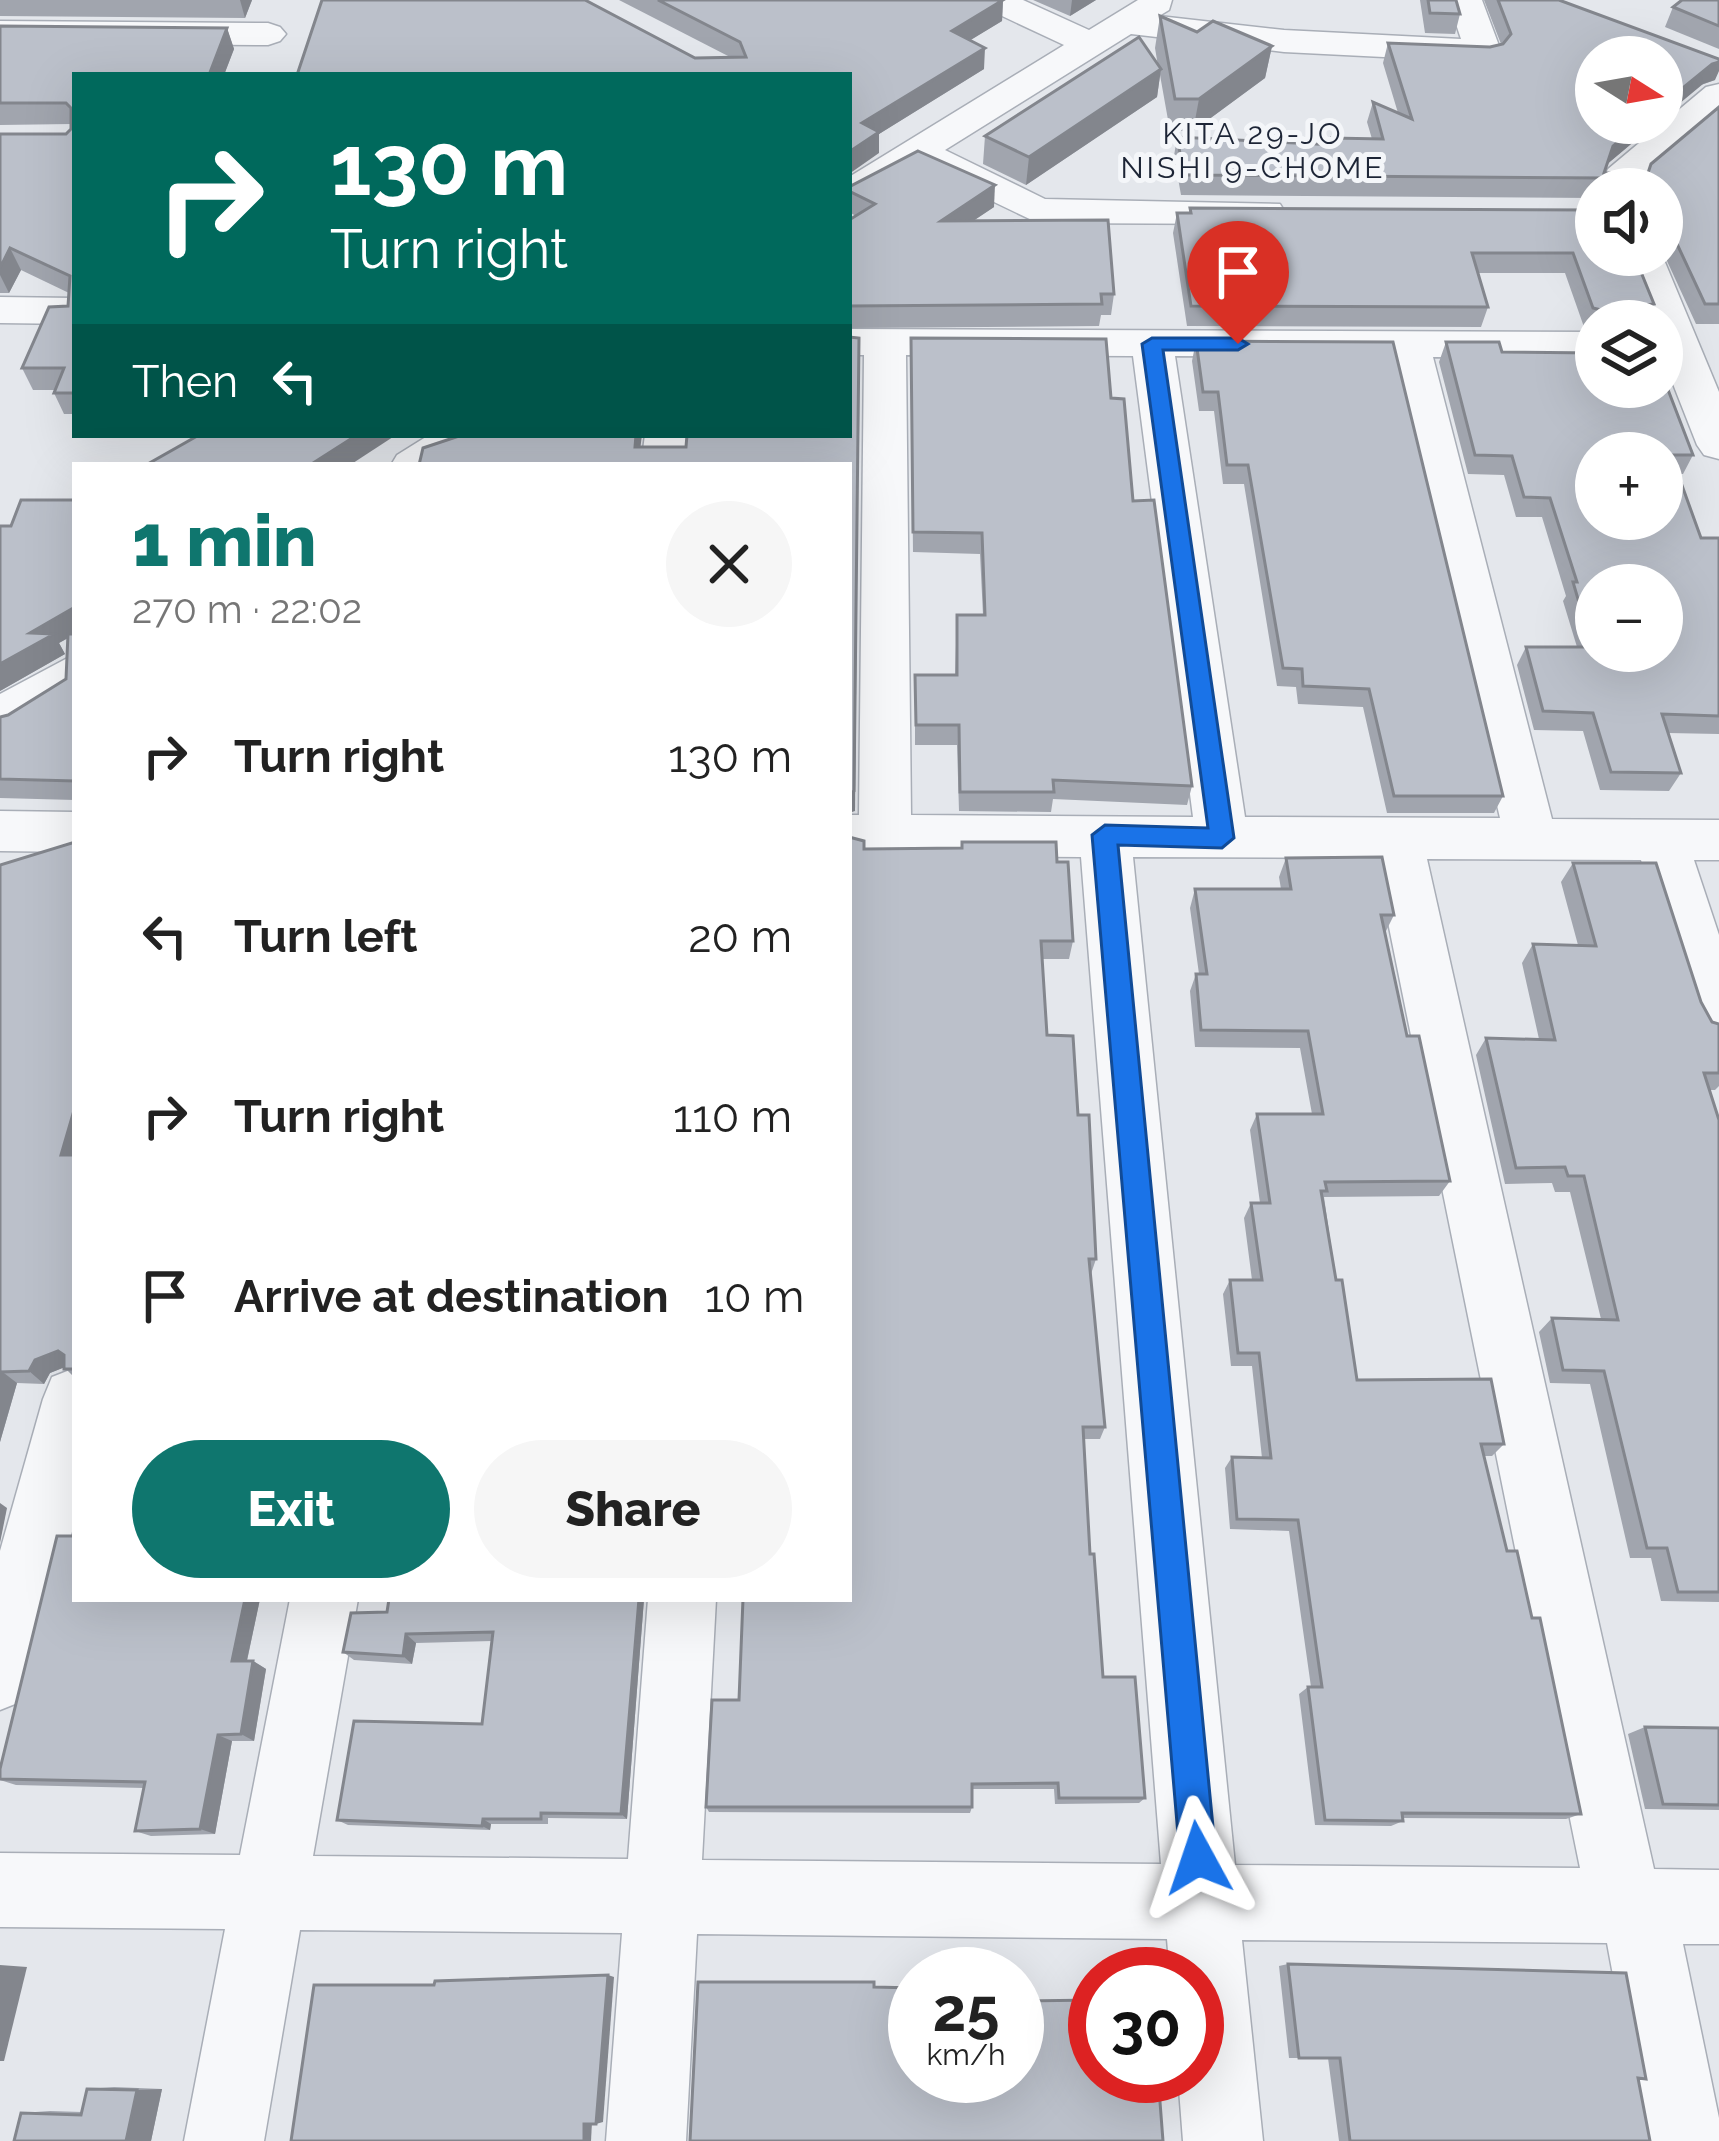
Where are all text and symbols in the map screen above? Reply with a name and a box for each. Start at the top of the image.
north arrow [1575,36,1683,144]
map controls [1575,36,1683,672]
text: 130 m [330,116,568,215]
district label: KITA 29-JO NISHI 9-CHOME [1120,116,1386,185]
icon: right [132,120,288,276]
button: sound [1575,168,1683,276]
text: Turn right [330,217,568,281]
pin [1187,221,1289,344]
icon: arrive [1205,239,1271,305]
button: layers [1575,300,1683,408]
icon: left [262,348,328,414]
text: Then [132,355,238,408]
button: + [1575,432,1683,540]
text: 1 min [132,498,317,583]
button: close [666,501,792,627]
button: − [1575,564,1683,672]
text: 270 m · 22:02 [132,586,362,632]
icon: right [132,723,198,789]
text: Turn right [234,730,444,783]
text: 130 m [668,730,792,783]
icon: left [132,903,198,969]
text: Turn left [234,910,417,963]
text: 20 m [688,910,792,963]
icon: right [132,1083,198,1149]
text: Turn right [234,1090,444,1143]
text: 110 m [673,1090,792,1143]
icon: arrive [132,1263,198,1329]
text: Arrive at destination [234,1270,669,1323]
text: 10 m [705,1270,804,1323]
button: Exit [132,1440,450,1578]
button: Share [474,1440,792,1578]
position arrow [1135,1795,1261,1921]
speed limit sign: 30 [1068,1947,1224,2103]
text: 25 [932,1975,1000,2045]
text: km/h [926,2037,1006,2072]

